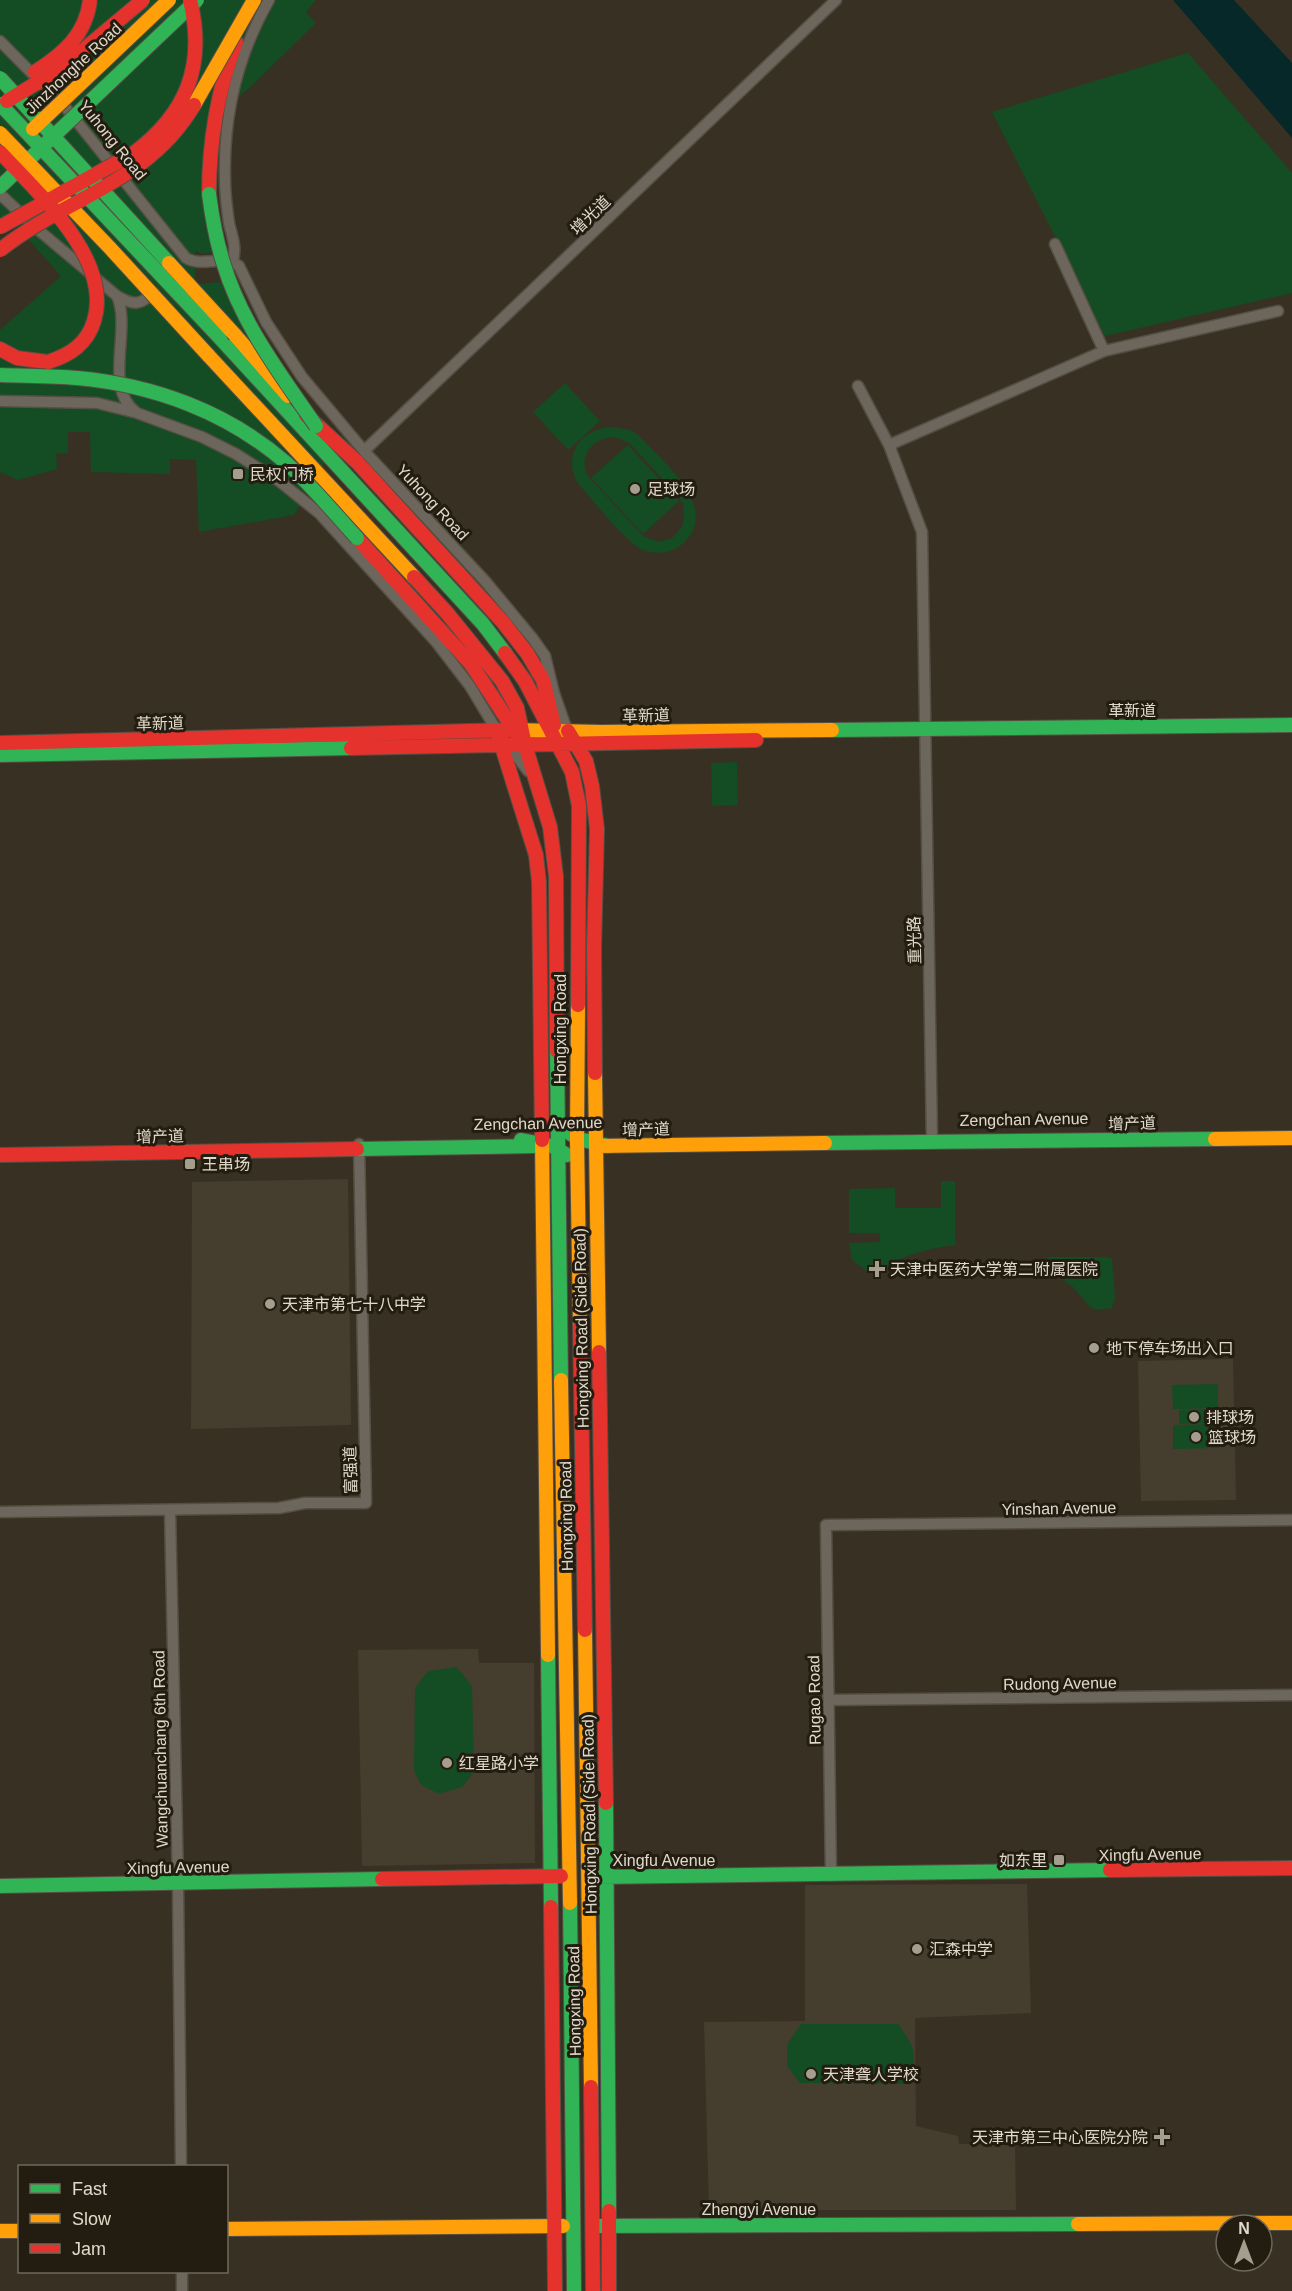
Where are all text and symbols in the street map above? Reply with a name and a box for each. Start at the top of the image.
street label: Jinzhonghe Road [22,20,125,117]
street label: Yuhong Road [75,97,150,183]
street label: 增光道 [567,193,614,238]
street label: Yuhong Road [393,461,472,544]
place label: 民权门桥 [250,466,314,483]
marker: 民权门桥 [231,467,245,481]
place label: 足球场 [647,481,695,498]
marker: 足球场 [628,482,642,496]
street label: 革新道 [1108,702,1156,719]
street label: 革新道 [622,707,670,724]
street label: 革新道 [136,715,184,732]
street label: 重光路 [906,916,923,964]
street label: Hongxing Road [552,974,569,1084]
street label: Zengchan Avenue [960,1110,1089,1129]
street label: Zengchan Avenue [474,1114,603,1133]
street label: 增产道 [1108,1115,1156,1132]
street label: 增产道 [622,1121,670,1138]
street label: 增产道 [136,1128,184,1145]
place label: 王串场 [202,1156,250,1173]
marker: 王串场 [183,1157,197,1171]
street label: Hongxing Road (Side Road) [571,1228,592,1428]
marker: 天津中医药大学第二附属医院 [868,1260,886,1278]
place label: 天津中医药大学第二附属医院 [890,1261,1098,1278]
place label: 天津市第七十八中学 [282,1296,426,1313]
marker: 天津市第七十八中学 [263,1297,277,1311]
place label: 地下停车场出入口 [1106,1340,1234,1357]
marker: 地下停车场出入口 [1087,1341,1101,1355]
place label: 排球场 [1206,1409,1254,1426]
marker: 排球场 [1187,1410,1201,1424]
place label: 篮球场 [1208,1429,1256,1446]
marker: 篮球场 [1189,1430,1203,1444]
street label: 富强道 [342,1446,359,1494]
street label: Hongxing Road [557,1461,576,1571]
street label: Yinshan Avenue [1001,1499,1117,1518]
street label: Wangchuanchang 6th Road [150,1650,171,1848]
street label: Rugao Road [805,1655,824,1745]
street label: Rudong Avenue [1003,1674,1117,1693]
street label: Hongxing Road (Side Road) [579,1714,600,1914]
place label: 红星路小学 [459,1755,539,1772]
marker: 红星路小学 [440,1756,454,1770]
street label: Xingfu Avenue [1098,1845,1202,1864]
street label: Xingfu Avenue [613,1852,716,1869]
place label: 如东里 [999,1852,1047,1869]
marker: 如东里 [1052,1853,1066,1867]
street label: Xingfu Avenue [126,1858,230,1877]
place label: 汇森中学 [929,1941,993,1958]
marker: 汇森中学 [910,1942,924,1956]
street label: Hongxing Road [565,1946,584,2056]
place label: 天津聋人学校 [823,2066,919,2083]
marker: 天津聋人学校 [804,2067,818,2081]
marker: 天津市第三中心医院分院 [1153,2128,1171,2146]
place label: 天津市第三中心医院分院 [972,2129,1148,2146]
legend [18,2165,228,2273]
text: Fast [72,2179,107,2199]
street label: Zhengyi Avenue [702,2201,816,2218]
text: Slow [72,2209,112,2229]
north arrow [1214,2213,1274,2273]
text: N [1238,2220,1250,2237]
text: Jam [72,2239,106,2259]

